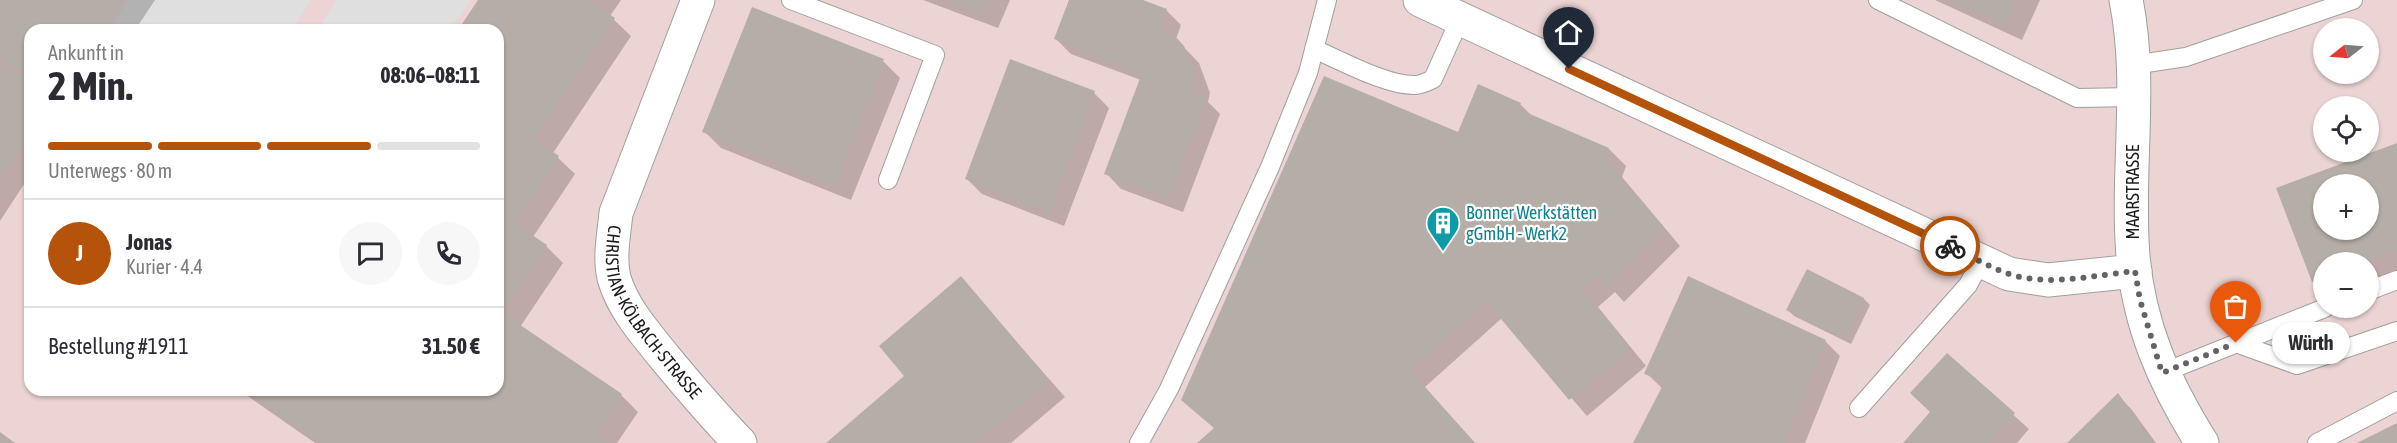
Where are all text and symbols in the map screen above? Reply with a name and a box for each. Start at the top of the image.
pin [1543,7,1594,69]
icon: home [1552,16,1585,49]
north arrow [2313,18,2379,84]
map controls [2313,18,2379,318]
text: Ankunft in [48,41,124,64]
text: 08:06–08:11 [380,62,480,88]
text: 2 Min. [48,64,133,108]
button: locate [2313,96,2379,162]
street label: MAARSTRASSE [2122,144,2143,239]
text: Unterwegs · 80 m [48,159,172,182]
button: + [2313,174,2379,240]
place label: Bonner Werkstätten gGmbH - Werk2 [1466,202,1597,244]
building icon: Bonner Werkstätten gGmbH - Werk2 [1425,205,1461,252]
courier [1920,216,1980,276]
button: chat [339,222,402,285]
button: phone [417,222,480,285]
street label: CHRISTIAN-KÖLBACH-STRASSE [602,224,706,403]
text: Jonas [126,229,172,255]
icon: bike [1934,230,1967,263]
text: J [76,240,83,266]
button: − [2313,252,2379,318]
text: Kurier · 4.4 [126,255,203,278]
pin [2210,281,2261,343]
icon: bag [2219,290,2252,323]
callout: Würth [2272,322,2350,364]
text: Würth [2288,331,2334,354]
text: Bestellung #1911 [48,333,189,359]
text: 31.50 € [422,333,480,359]

